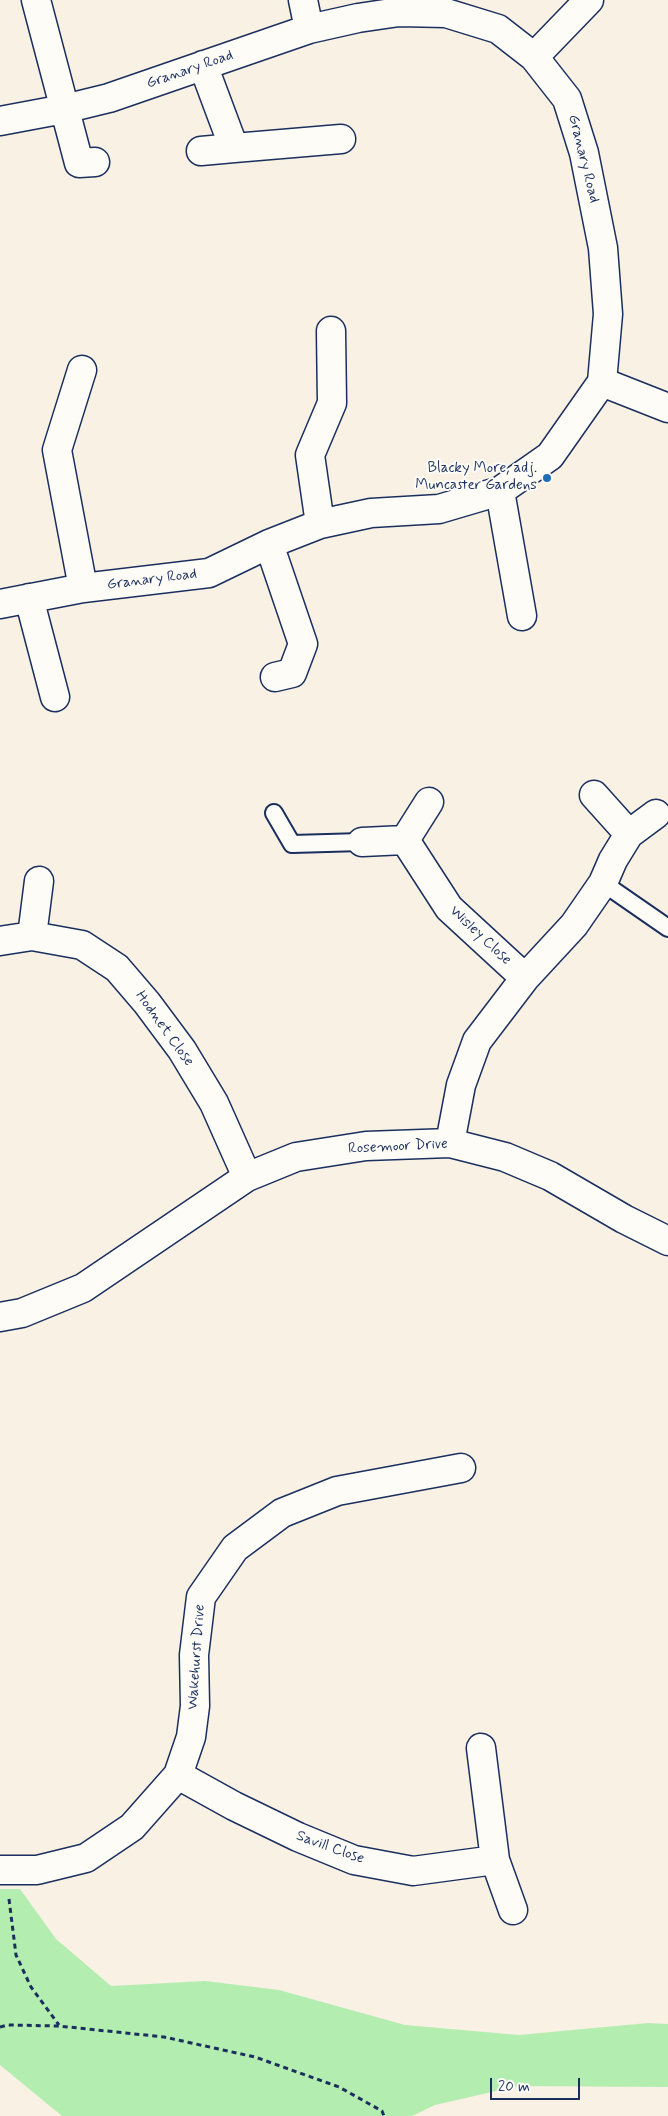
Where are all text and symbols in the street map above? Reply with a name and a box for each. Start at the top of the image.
street label: Granary Road [144,47,236,93]
street label: Granary Road [563,113,603,205]
place label: Blacky More, adj. Muncaster Gardens [415,460,537,495]
marker: Blacky More, adj. Muncaster Gardens [541,472,553,484]
street label: Granary Road [106,566,198,594]
street label: Wisley Close [445,903,515,969]
street label: Hodnet Close [131,988,197,1070]
street label: Rosemoor Drive [348,1135,448,1159]
street label: Wakehurst Drive [184,1604,210,1710]
street label: Savill Close [294,1827,366,1869]
scale bar [493,2068,583,2100]
text: 20 m [498,2077,530,2097]

